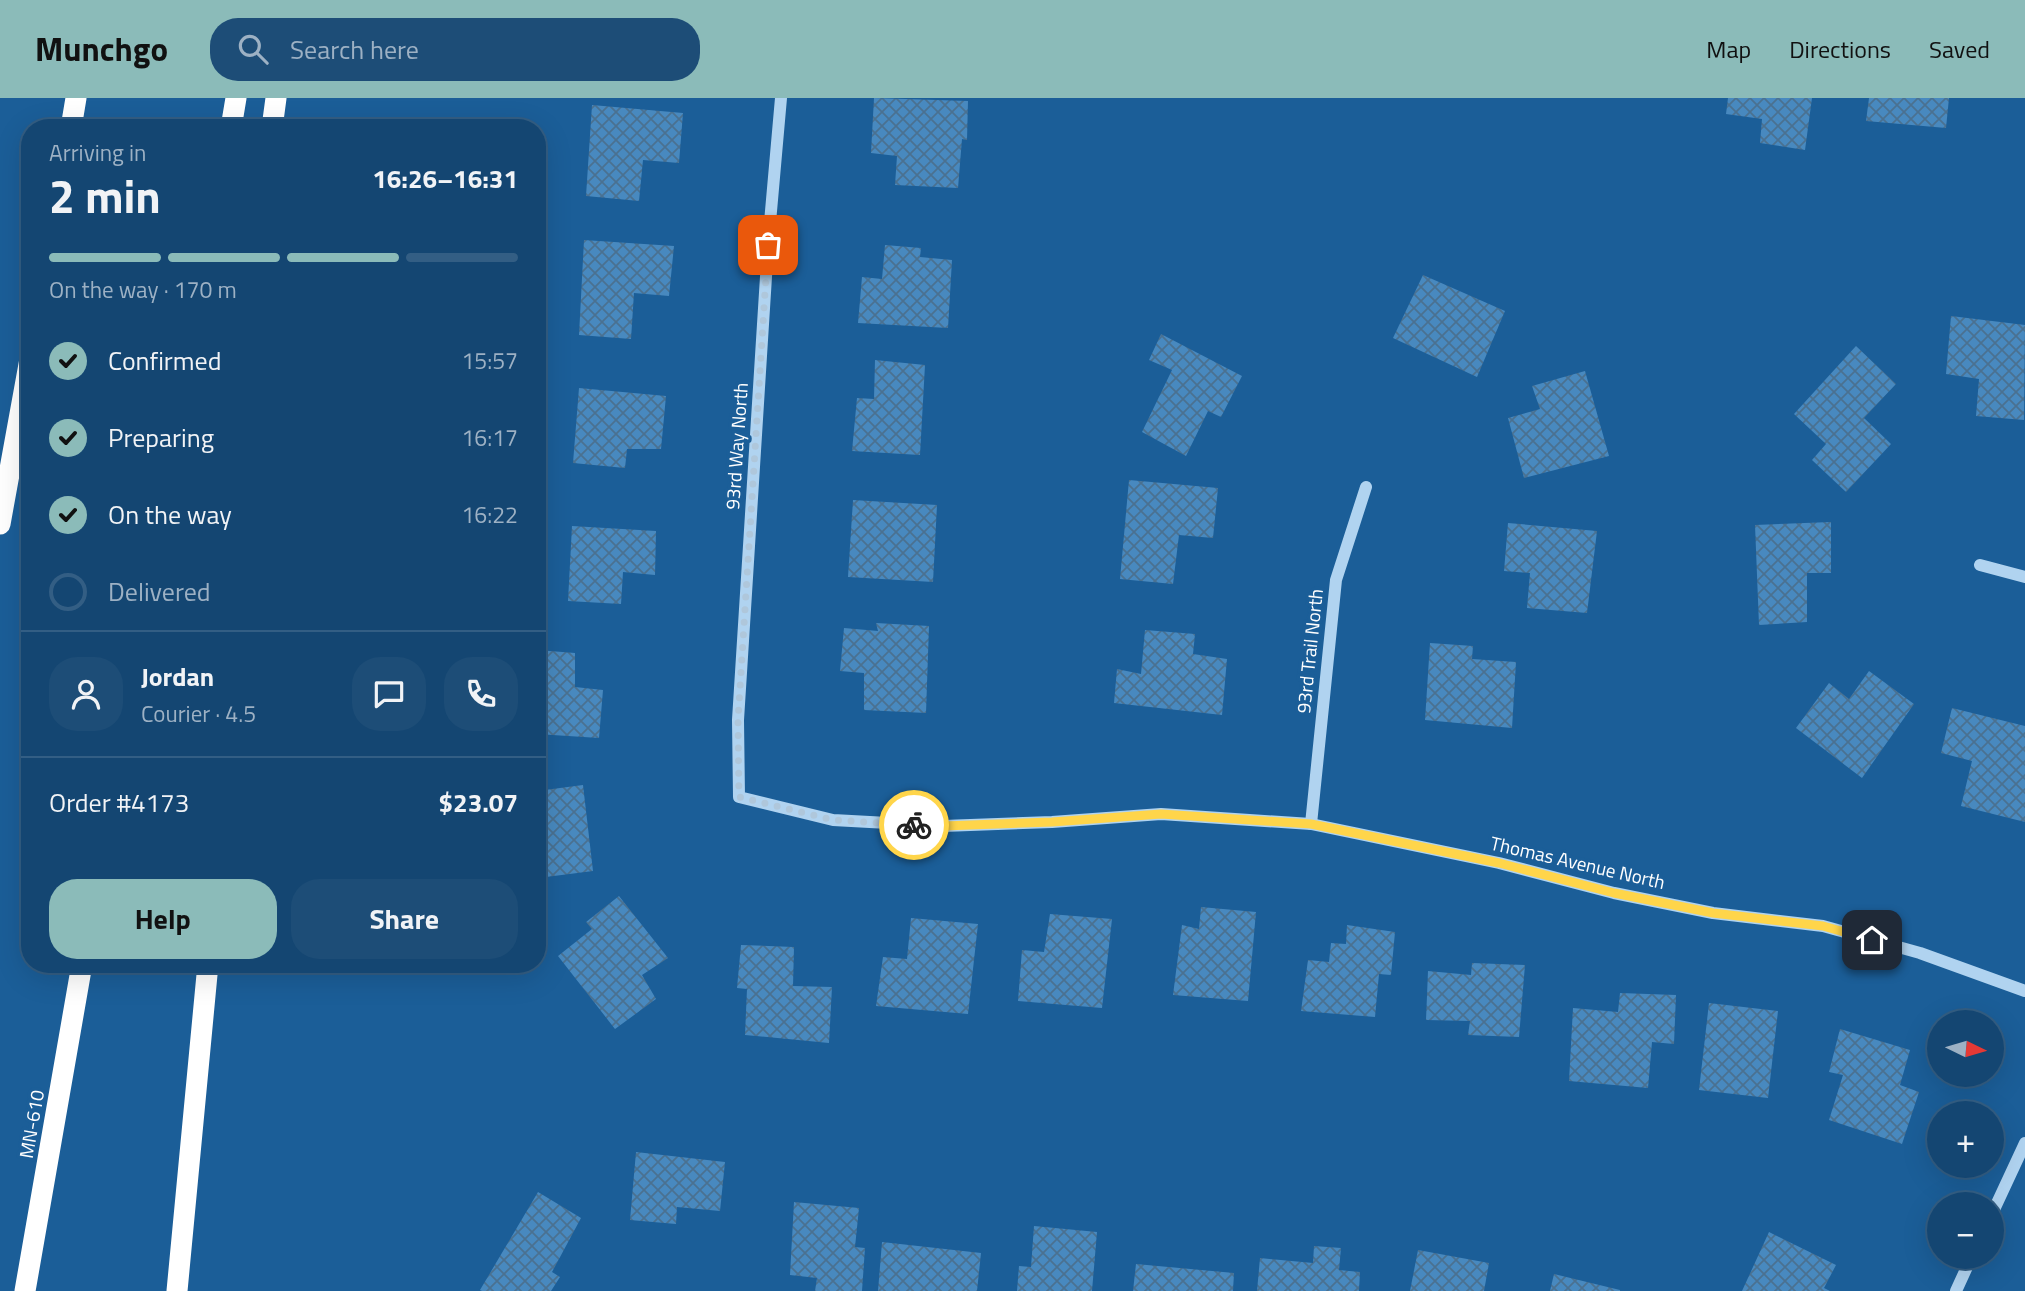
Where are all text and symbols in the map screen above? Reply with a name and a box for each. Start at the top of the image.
search box [210,18,700,81]
text: Munchgo [35,24,168,74]
icon: search [234,30,272,68]
text: Search here [290,30,419,69]
text: Map [1706,31,1751,67]
text: Directions [1789,31,1891,67]
text: Saved [1929,31,1990,67]
text: Arriving in [49,135,146,170]
text: 16:26–16:31 [372,159,518,198]
text: 2 min [49,161,161,231]
pin [738,215,798,275]
icon: bag [749,226,787,264]
text: On the way · 170 m [49,272,237,307]
text: Confirmed [108,341,222,380]
icon: check [49,342,87,380]
text: 15:57 [461,343,518,378]
street label: 93rd Way North [717,381,755,511]
text: Preparing [108,418,214,457]
icon: check [49,419,87,457]
text: 16:17 [461,420,518,455]
text: On the way [108,495,232,534]
icon: check [49,496,87,534]
text: 16:22 [461,497,518,532]
text: Delivered [108,572,211,611]
street label: 93rd Trail North [1288,587,1330,715]
button: person [49,657,123,731]
text: Jordan [141,657,214,696]
button: chat [352,657,426,731]
button: phone [444,657,518,731]
text: Courier · 4.5 [141,696,256,731]
text: Order #4173 [49,783,189,822]
text: $23.07 [439,783,518,822]
courier [879,790,949,860]
icon: bike [895,806,933,844]
street label: Thomas Avenue North [1488,828,1668,896]
button: Help [49,879,277,959]
button: Share [291,879,518,959]
pin [1842,910,1902,970]
icon: home [1853,921,1891,959]
north arrow [1927,1010,2004,1087]
map controls [1927,1010,2004,1269]
street label: MN-610 [11,1087,51,1161]
button: + [1927,1101,2004,1178]
button: − [1927,1192,2004,1269]

